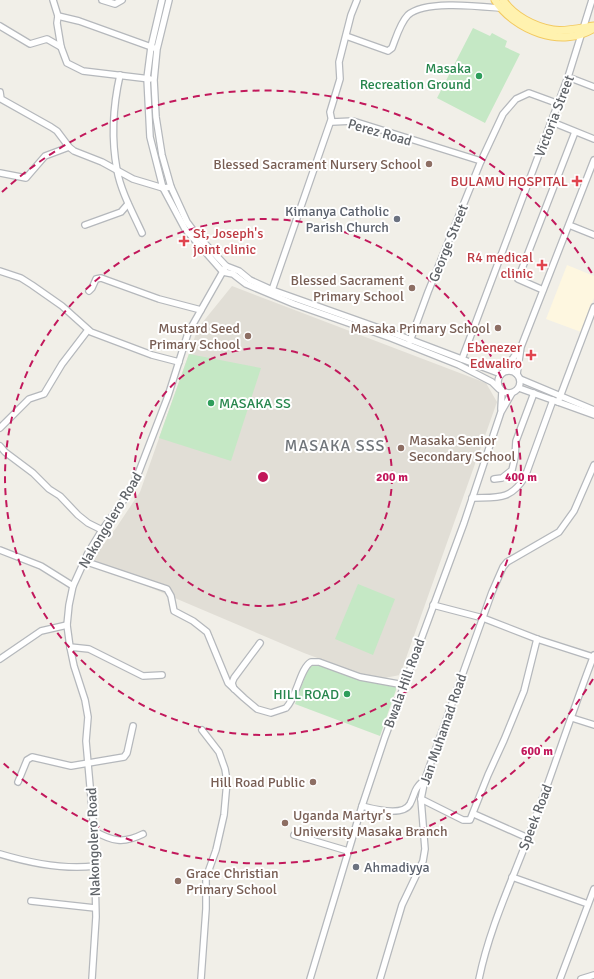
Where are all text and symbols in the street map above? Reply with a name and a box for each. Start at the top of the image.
place label: Masaka Recreation Ground [360,60,471,93]
marker: Masaka Recreation Ground [474,71,484,81]
street label: Victoria Street [531,73,578,160]
street label: Perez Road [346,115,414,150]
place label: Blessed Sacrament Nursery School [213,156,421,173]
marker: Blessed Sacrament Nursery School [424,159,434,169]
place label: BULAMU HOSPITAL [450,173,568,190]
marker: BULAMU HOSPITAL [571,175,583,187]
street label: George Street [425,202,472,285]
place label: Kimanya Catholic Parish Church [285,203,389,236]
marker: Kimanya Catholic Parish Church [392,214,402,224]
place label: St, Joseph's joint clinic [193,225,263,258]
marker: St, Joseph's joint clinic [178,235,190,247]
place label: R4 medical clinic [467,249,533,282]
marker: R4 medical clinic [536,259,548,271]
place label: Blessed Sacrament Primary School [291,272,404,305]
marker: Blessed Sacrament Primary School [407,283,417,293]
place label: Mustard Seed Primary School [149,320,240,353]
place label: Masaka Primary School [350,320,490,337]
marker: Masaka Primary School [493,323,503,333]
marker: Mustard Seed Primary School [243,331,253,341]
place label: Ebenezer Edwaliro [467,339,523,372]
marker: Ebenezer Edwaliro [525,349,537,361]
place label: MASAKA SS [219,395,291,412]
marker: MASAKA SS [206,398,216,408]
place label: Masaka Senior Secondary School [409,432,516,465]
district label: MASAKA SSS [285,436,385,456]
marker: Masaka Senior Secondary School [396,443,406,453]
street label: Nakongolero Road [75,469,146,571]
centre of rings [256,470,270,484]
text: 200 m [376,470,408,485]
text: 400 m [505,470,537,485]
street label: Bwala Hill Road [380,636,429,730]
street label: Jan Muhamad Road [417,672,470,787]
place label: HILL ROAD [273,686,339,703]
marker: HILL ROAD [342,689,352,699]
text: 600 m [521,744,553,759]
place label: Hill Road Public [210,774,305,791]
marker: Hill Road Public [308,777,318,787]
street label: Speek Road [515,782,556,853]
street label: Nakongolero Road [83,787,104,897]
place label: Uganda Martyr's University Masaka Branch [293,807,448,840]
marker: Uganda Martyr's University Masaka Branch [280,818,290,828]
place label: Ahmadiyya [364,859,430,876]
marker: Ahmadiyya [351,862,361,872]
place label: Grace Christian Primary School [186,865,279,898]
marker: Grace Christian Primary School [173,876,183,886]

